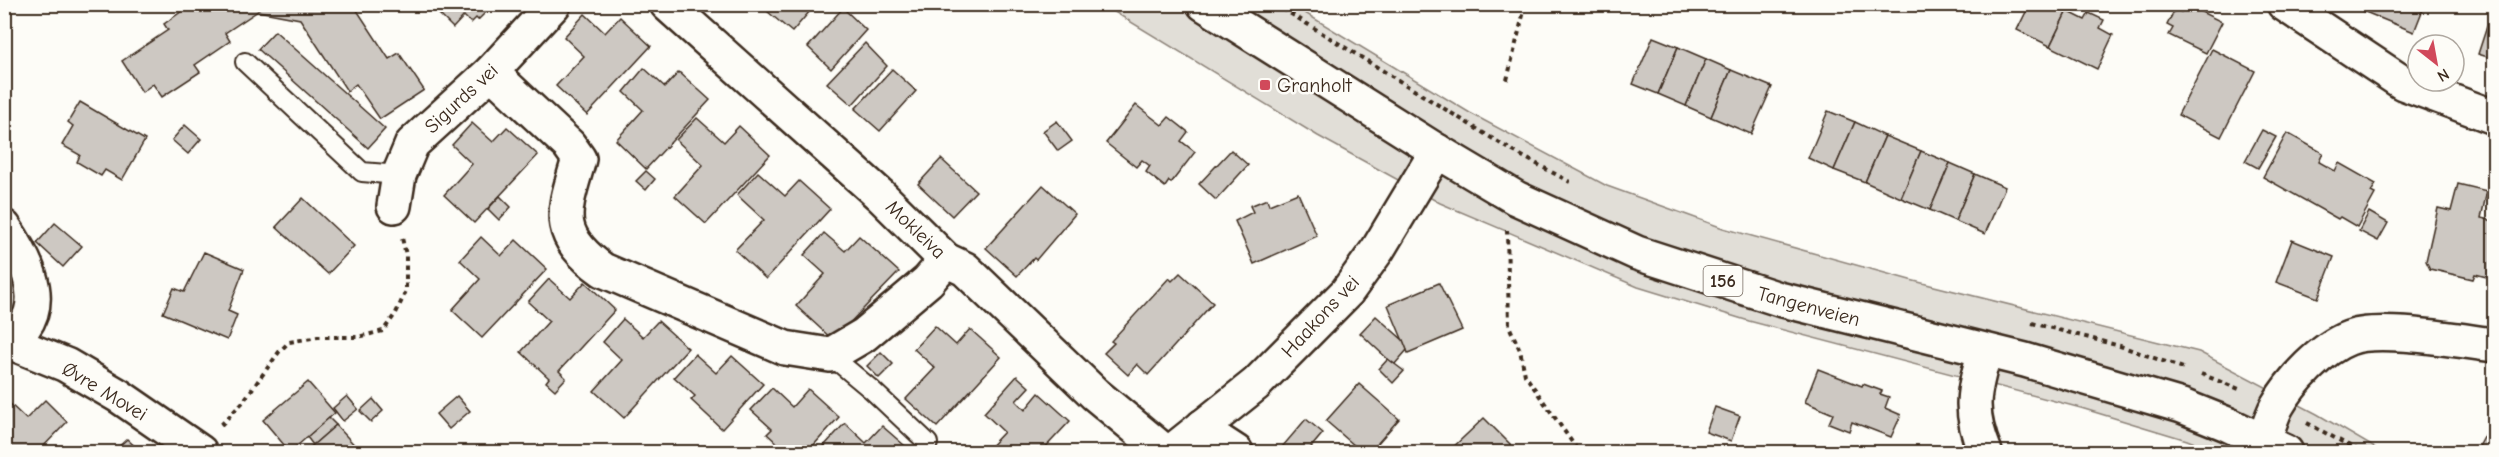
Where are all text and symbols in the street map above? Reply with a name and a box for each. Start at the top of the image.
north arrow [2406,33,2466,93]
street label: Sigurds vei [420,59,503,138]
text: N [2434,65,2452,85]
place label: Granholt [1277,74,1353,97]
marker: Granholt [1258,78,1272,92]
street label: Mokleiva [881,195,950,263]
road number: 156 [1704,266,1742,296]
street label: Haakons vei [1277,271,1364,362]
street label: Tangenveien [1755,282,1863,331]
street label: Øvre Movei [58,357,151,426]

